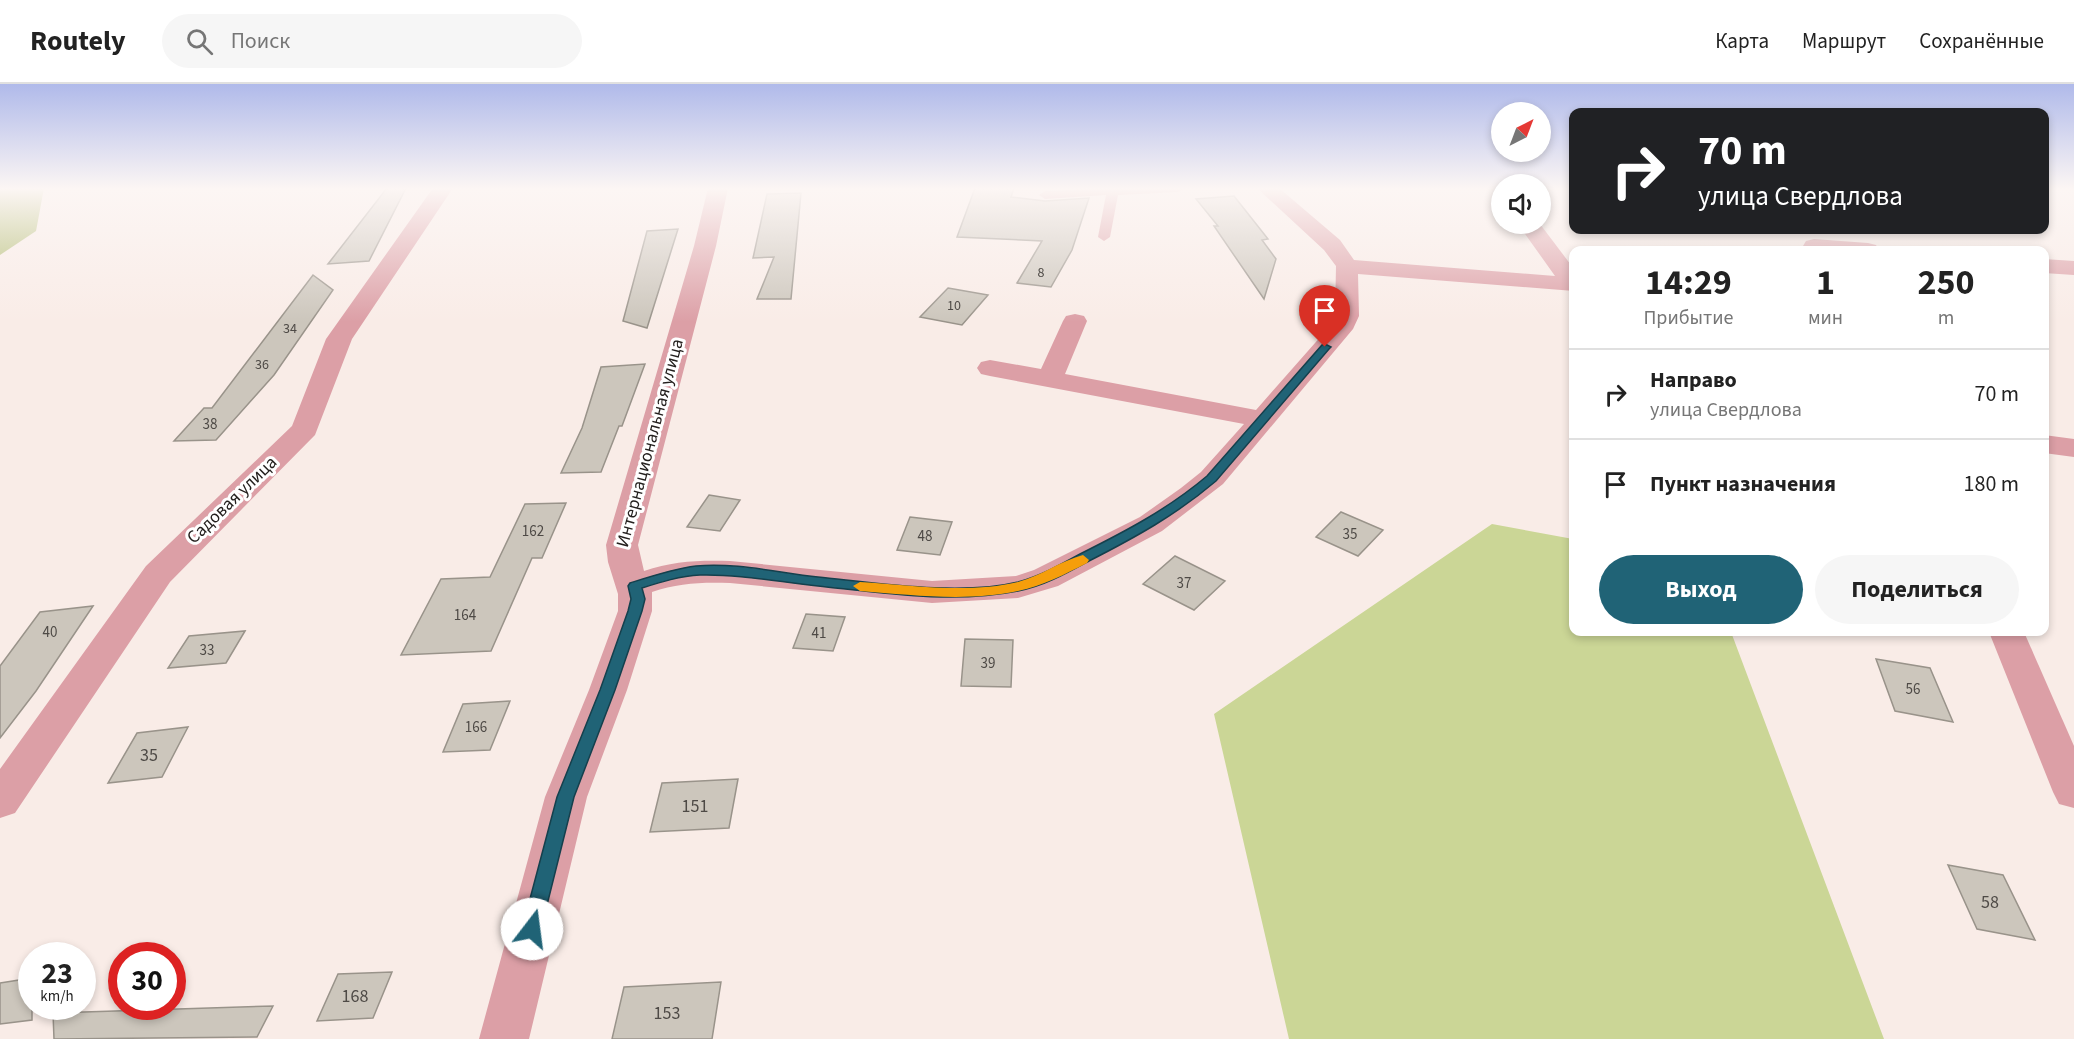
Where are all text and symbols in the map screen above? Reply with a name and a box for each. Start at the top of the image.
search box [162,14,582,68]
text: Routely [30,21,126,61]
icon: search [183,25,216,58]
text: Поиск [231,25,290,57]
text: Карта [1715,26,1769,56]
text: Маршрут [1802,26,1886,56]
text: Сохранённые [1919,26,2044,56]
north arrow [1491,102,1551,162]
map controls [1491,102,1551,234]
text: 70 m [1698,121,1787,181]
icon: right [1599,132,1677,210]
button: sound [1491,174,1551,234]
text: улица Свердлова [1698,177,1903,216]
text: 14:29 [1645,257,1732,308]
text: 1 [1816,257,1835,308]
text: 250 [1918,257,1975,308]
house number: 8 [1038,263,1045,283]
pin [1299,285,1350,347]
icon: arrive [1308,294,1341,327]
house number: 10 [947,296,961,316]
text: Прибытие [1643,304,1734,332]
text: мин [1808,304,1843,332]
text: m [1938,304,1954,332]
house number: 34 [283,319,297,339]
street label: Интернациональная улица [610,336,690,550]
house number: 36 [255,355,269,375]
text: Направо [1650,364,1737,396]
icon: right [1599,378,1632,411]
text: 70 m [1974,378,2019,410]
text: улица Свердлова [1650,396,1802,424]
house number: 38 [203,414,217,435]
street label: Садовая улица [181,450,283,550]
icon: arrive [1599,468,1632,501]
text: Пункт назначения [1650,468,1836,500]
text: 180 m [1964,468,2019,500]
house number: 162 [522,521,544,542]
house number: 35 [1343,524,1357,545]
house number: 48 [918,526,932,547]
button: Выход [1599,555,1803,624]
button: Поделиться [1815,555,2019,624]
house number: 37 [1177,573,1191,594]
house number: 164 [454,605,477,626]
house number: 40 [43,622,57,643]
house number: 41 [812,623,826,644]
house number: 33 [200,640,214,661]
house number: 39 [981,653,995,674]
house number: 56 [1906,679,1920,700]
house number: 166 [465,717,487,738]
house number: 35 [140,743,158,768]
house number: 151 [682,794,708,819]
house number: 58 [1981,890,1999,915]
position arrow [500,897,564,961]
speed limit sign: 30 [108,942,186,1020]
text: 23 [41,952,73,995]
house number: 168 [342,984,368,1009]
text: km/h [40,986,74,1007]
house number: 153 [654,1001,680,1026]

